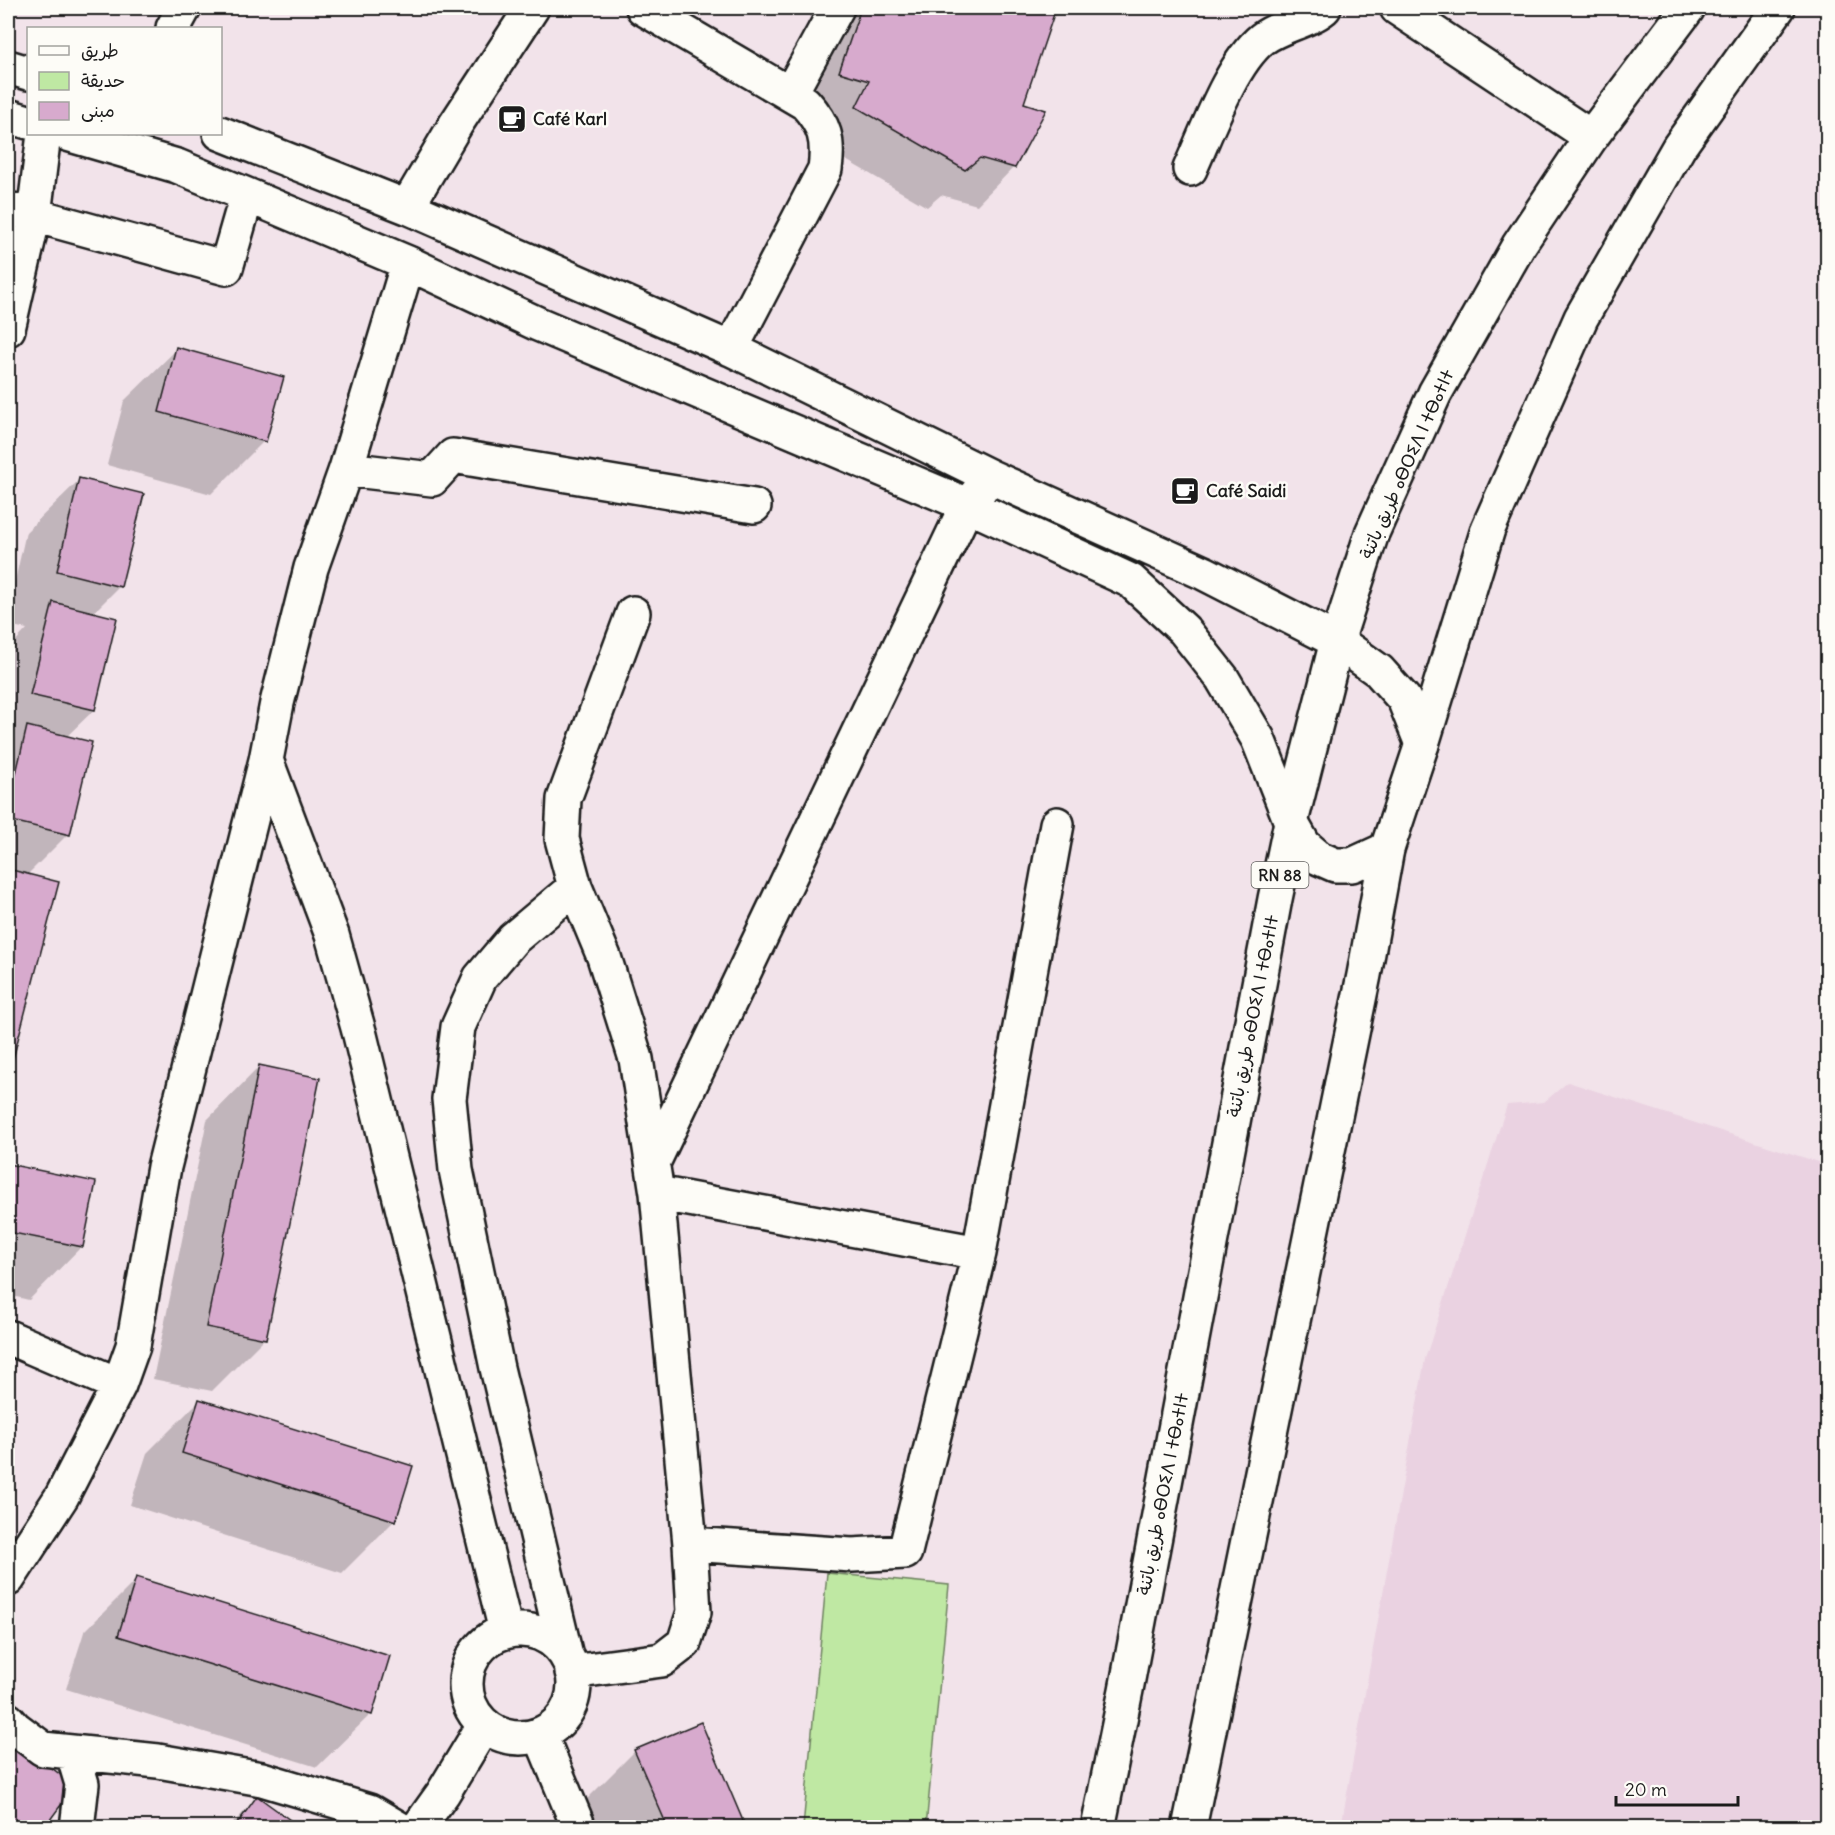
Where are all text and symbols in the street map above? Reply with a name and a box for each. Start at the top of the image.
legend [27,27,222,135]
text: طريق [81,39,119,62]
text: حديقة [81,69,125,92]
text: مبنى [81,99,115,122]
cafe icon: Café Karl [496,103,528,135]
place label: Café Karl [533,107,607,130]
street label: طريق باتنة ⴰⴱⵔⵉⴷ ⵏ ⵜⴱⴰⵜⵏⵜ [1354,365,1459,562]
cafe icon: Café Saidi [1169,475,1201,507]
place label: Café Saidi [1206,479,1286,502]
road number: RN 88 [1252,862,1308,888]
street label: طريق باتنة ⴰⴱⵔⵉⴷ ⵏ ⵜⴱⴰⵜⵏⵜ [1222,913,1283,1119]
street label: طريق باتنة ⴰⴱⵔⵉⴷ ⵏ ⵜⴱⴰⵜⵏⵜ [1132,1391,1193,1597]
scale bar [1616,1769,1738,1807]
text: 20 m [1625,1778,1667,1801]

